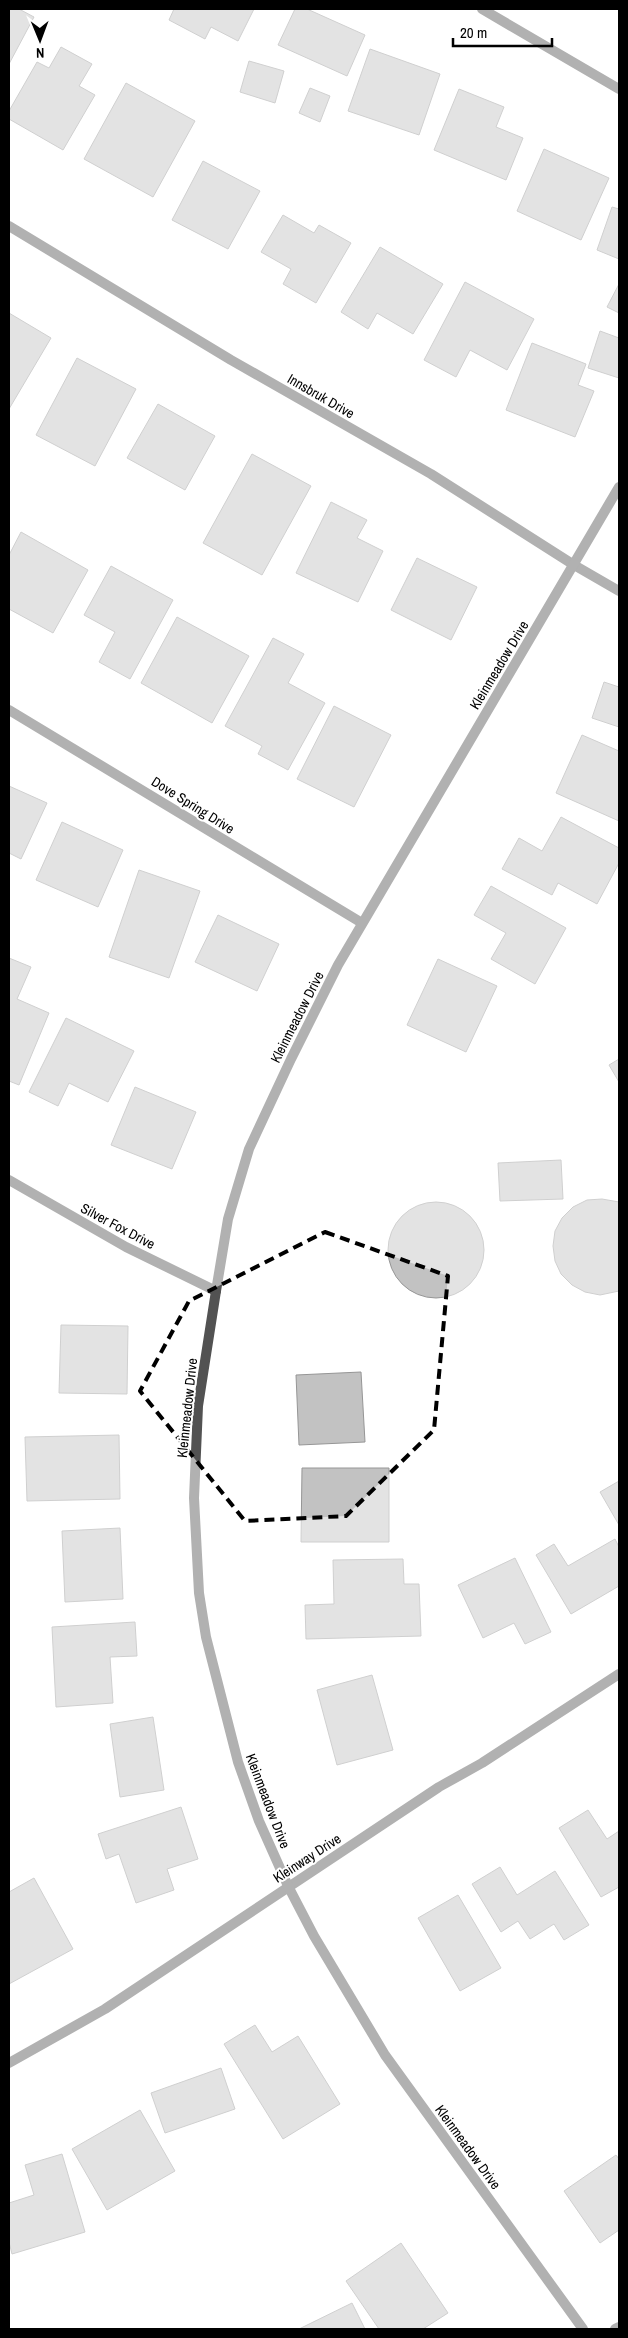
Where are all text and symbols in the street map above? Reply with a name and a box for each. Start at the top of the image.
north arrow [15,15,65,65]
scale bar [453,15,552,47]
text: 20 m [460,22,487,43]
text: N [36,44,45,62]
street label: Innsbruk Drive [284,370,358,422]
street label: Kleinmeadow Drive [465,617,533,713]
street label: Dove Spring Drive [148,772,238,838]
street label: Kleinmeadow Drive [266,968,328,1066]
street label: Silver Fox Drive [78,1199,158,1253]
street label: Kleinmeadow Drive [173,1357,201,1459]
street label: Kleinmeadow Drive [242,1751,294,1851]
street label: Kleinway Drive [270,1829,344,1887]
street label: Kleinmeadow Drive [431,2101,505,2193]

